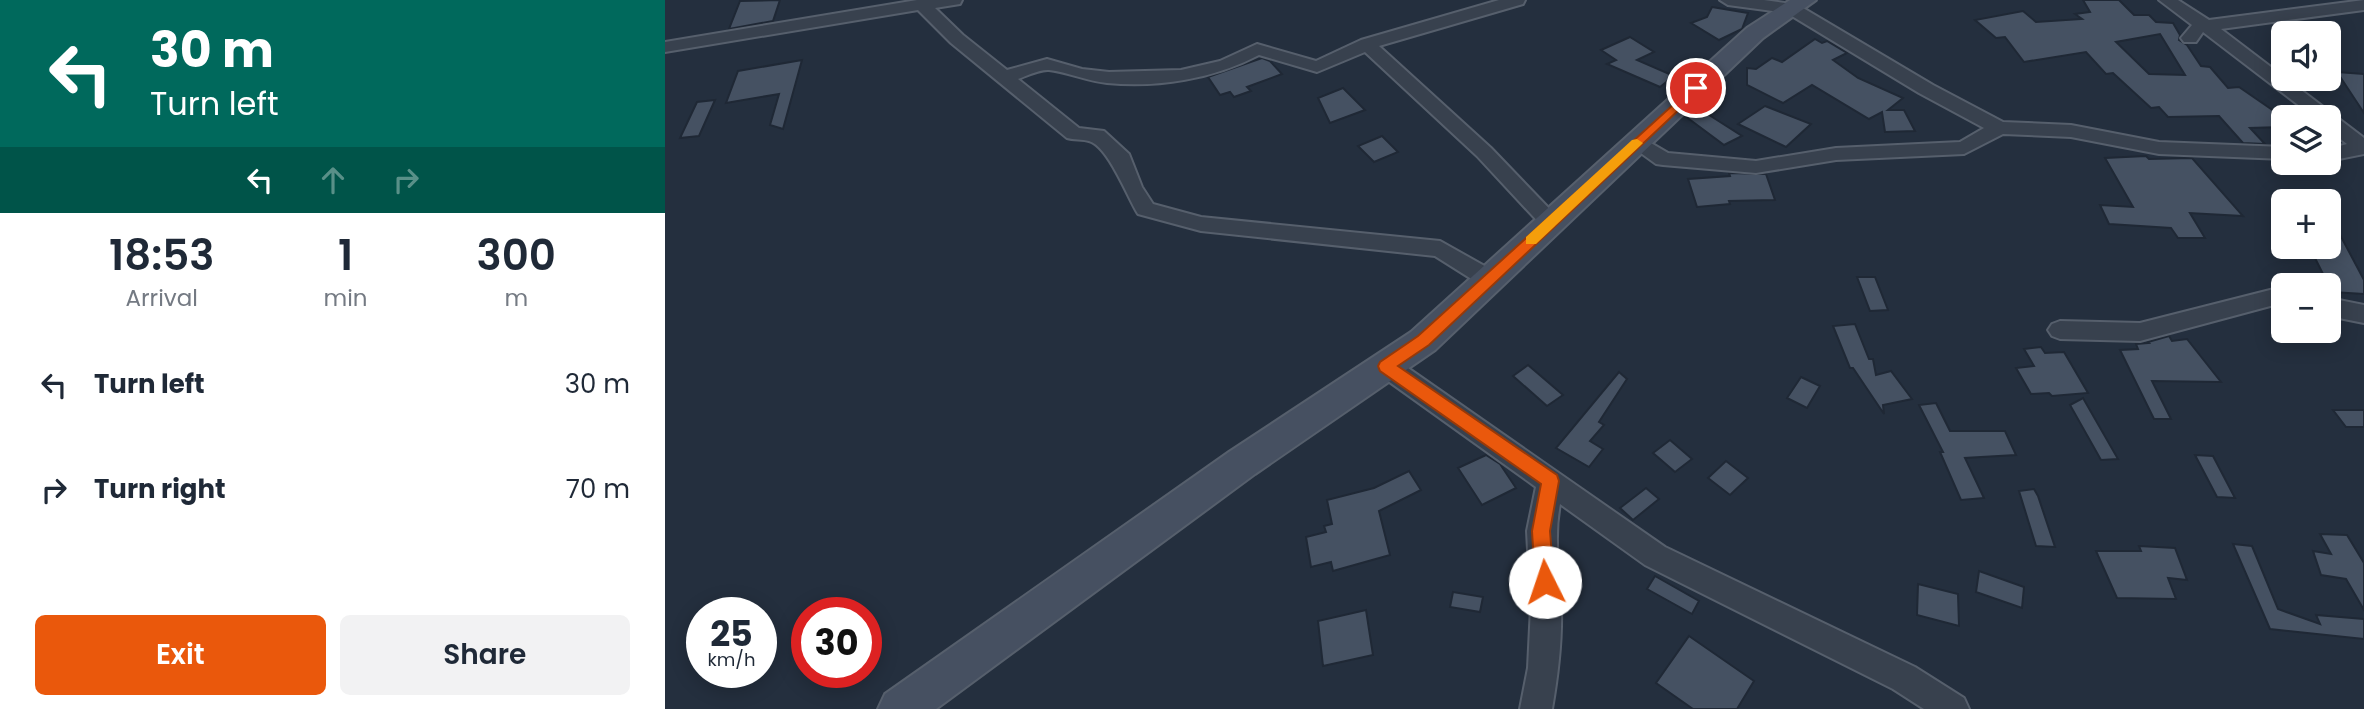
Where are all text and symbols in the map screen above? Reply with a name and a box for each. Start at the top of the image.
text: 30 m [150,16,274,84]
map controls [2271,21,2341,343]
button: sound [2271,21,2341,91]
icon: left [35,28,126,119]
pin [1666,58,1726,118]
icon: arrive [1677,69,1715,107]
text: Turn left [150,81,279,126]
button: layers [2271,105,2341,175]
icon: left [241,161,279,199]
icon: ahead [314,161,352,199]
icon: right [387,161,425,199]
button: + [2271,189,2341,259]
text: 18:53 [109,226,214,285]
text: 1 [338,226,353,285]
text: 300 [477,226,556,285]
button: − [2271,273,2341,343]
text: Arrival [126,282,198,314]
text: min [323,282,368,314]
text: m [504,282,528,314]
icon: left [35,366,73,404]
text: Turn left [94,366,205,402]
text: 30 m [565,366,630,402]
icon: right [35,471,73,509]
text: Turn right [94,471,226,507]
text: 70 m [566,471,630,507]
position arrow [1508,545,1582,619]
speed limit sign: 30 [791,597,882,688]
text: 25 [710,609,753,658]
button: Exit [35,615,326,695]
button: Share [340,615,630,695]
text: km/h [708,647,755,672]

